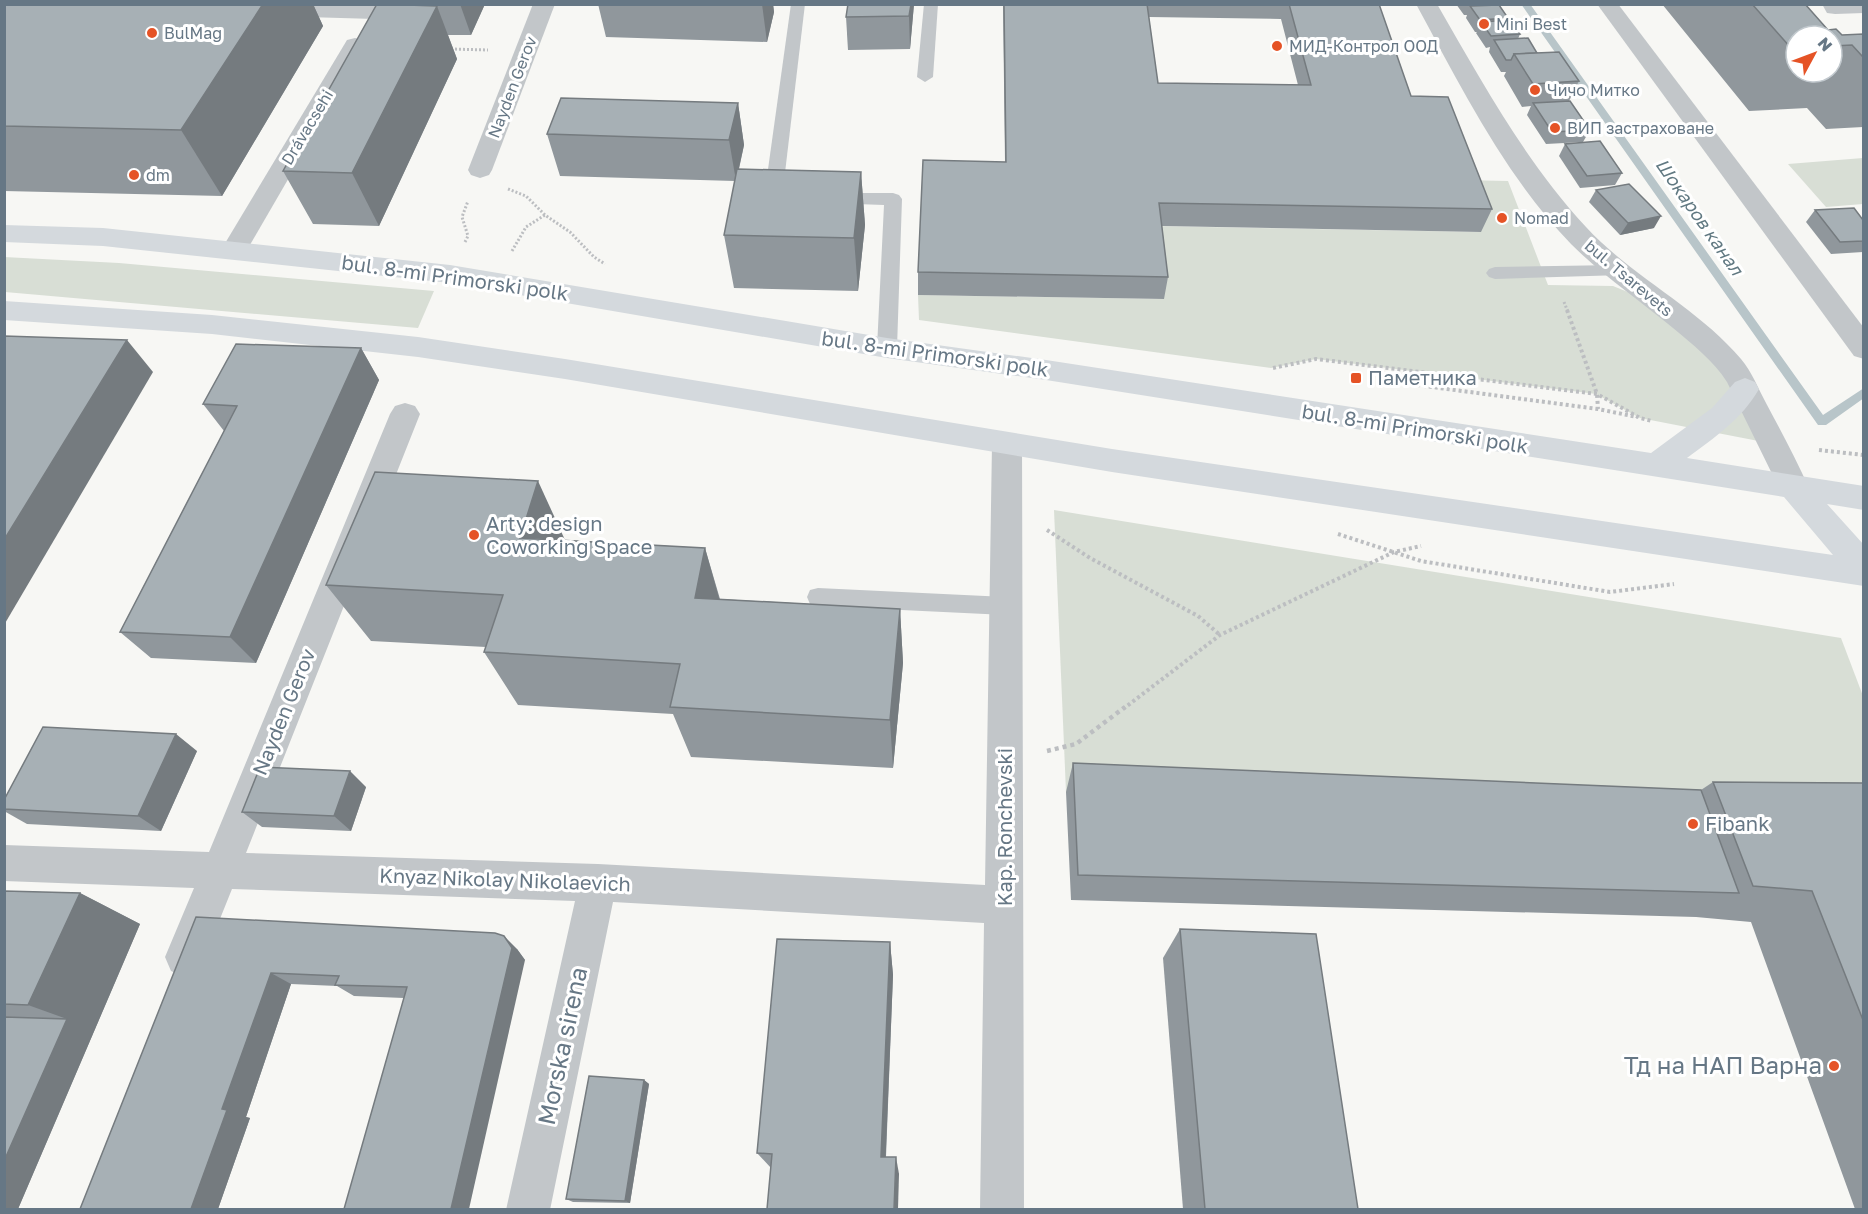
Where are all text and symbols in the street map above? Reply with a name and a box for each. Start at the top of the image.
place label: Mini Best [1496,14,1567,34]
marker: Mini Best [1477,17,1491,31]
place label: BulMag [164,23,222,43]
north arrow [1784,24,1844,84]
marker: BulMag [145,26,159,40]
street label: Nayden Gerov [483,33,541,141]
text: N [1814,33,1837,55]
place label: МИД-Контрол ООД [1289,36,1439,56]
marker: МИД-Контрол ООД [1270,39,1284,53]
place label: Чичо Митко [1547,80,1640,100]
marker: Чичо Митко [1528,83,1542,97]
street label: Drávacsehi [277,86,337,168]
place label: ВИП застраховане [1567,118,1714,138]
marker: ВИП застраховане [1548,121,1562,135]
water label: Шокаров канал [1651,154,1749,280]
place label: dm [146,165,170,185]
marker: dm [127,168,141,182]
place label: Nomad [1514,208,1569,228]
marker: Nomad [1495,211,1509,225]
street label: bul. Tsarevets [1581,235,1677,321]
street label: bul. 8-mi Primorski polk [340,249,570,305]
street label: bul. 8-mi Primorski polk [820,325,1050,381]
place label: Паметника [1368,365,1477,389]
marker: Паметника [1349,371,1363,385]
street label: bul. 8-mi Primorski polk [1300,398,1530,458]
place label: Arty: design Coworking Space [486,511,652,558]
marker: Arty: design Coworking Space [467,528,481,542]
street label: Nayden Gerov [247,645,319,778]
street label: Kap. Ronchevski [992,748,1016,906]
place label: Fibank [1705,811,1769,835]
marker: Fibank [1686,817,1700,831]
street label: Knyaz Nikolay Nikolaevich [379,863,631,895]
street label: Morska sirena [531,964,592,1127]
place label: Тд на НАП Варна [1624,1050,1822,1079]
marker: Тд на НАП Варна [1827,1059,1841,1073]

